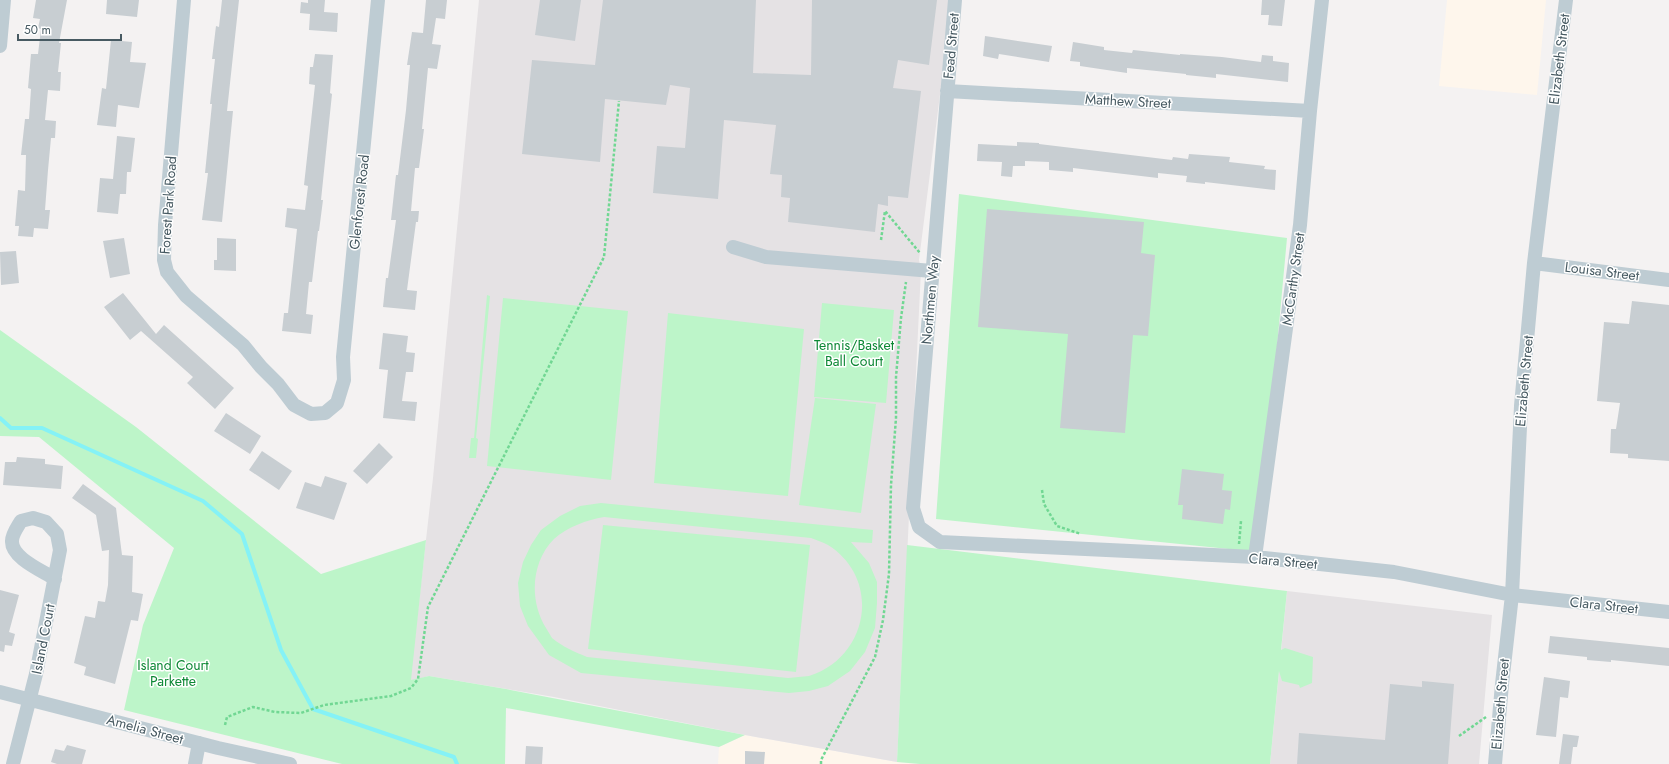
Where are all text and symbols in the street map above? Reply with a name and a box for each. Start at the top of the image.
street label: Fead Street [938,12,964,80]
street label: Elizabeth Street [1544,12,1575,106]
scale bar [18,16,121,42]
text: 50 m [24,21,51,39]
street label: Matthew Street [1084,89,1172,113]
street label: Glenforest Road [344,153,374,251]
street label: Forest Park Road [155,155,181,255]
street label: McCarthy Street [1277,231,1310,327]
street label: Northmen Way [916,254,944,345]
street label: Louisa Street [1564,257,1641,286]
street label: Elizabeth Street [1510,334,1538,427]
park label: Tennis/Basket Ball Court [814,335,895,371]
street label: Clara Street [1248,548,1319,574]
street label: Clara Street [1569,591,1640,619]
street label: Island Court [26,601,60,676]
park label: Island Court Parkette [137,655,209,691]
street label: Elizabeth Street [1486,657,1514,750]
street label: Amelia Street [104,709,186,749]

